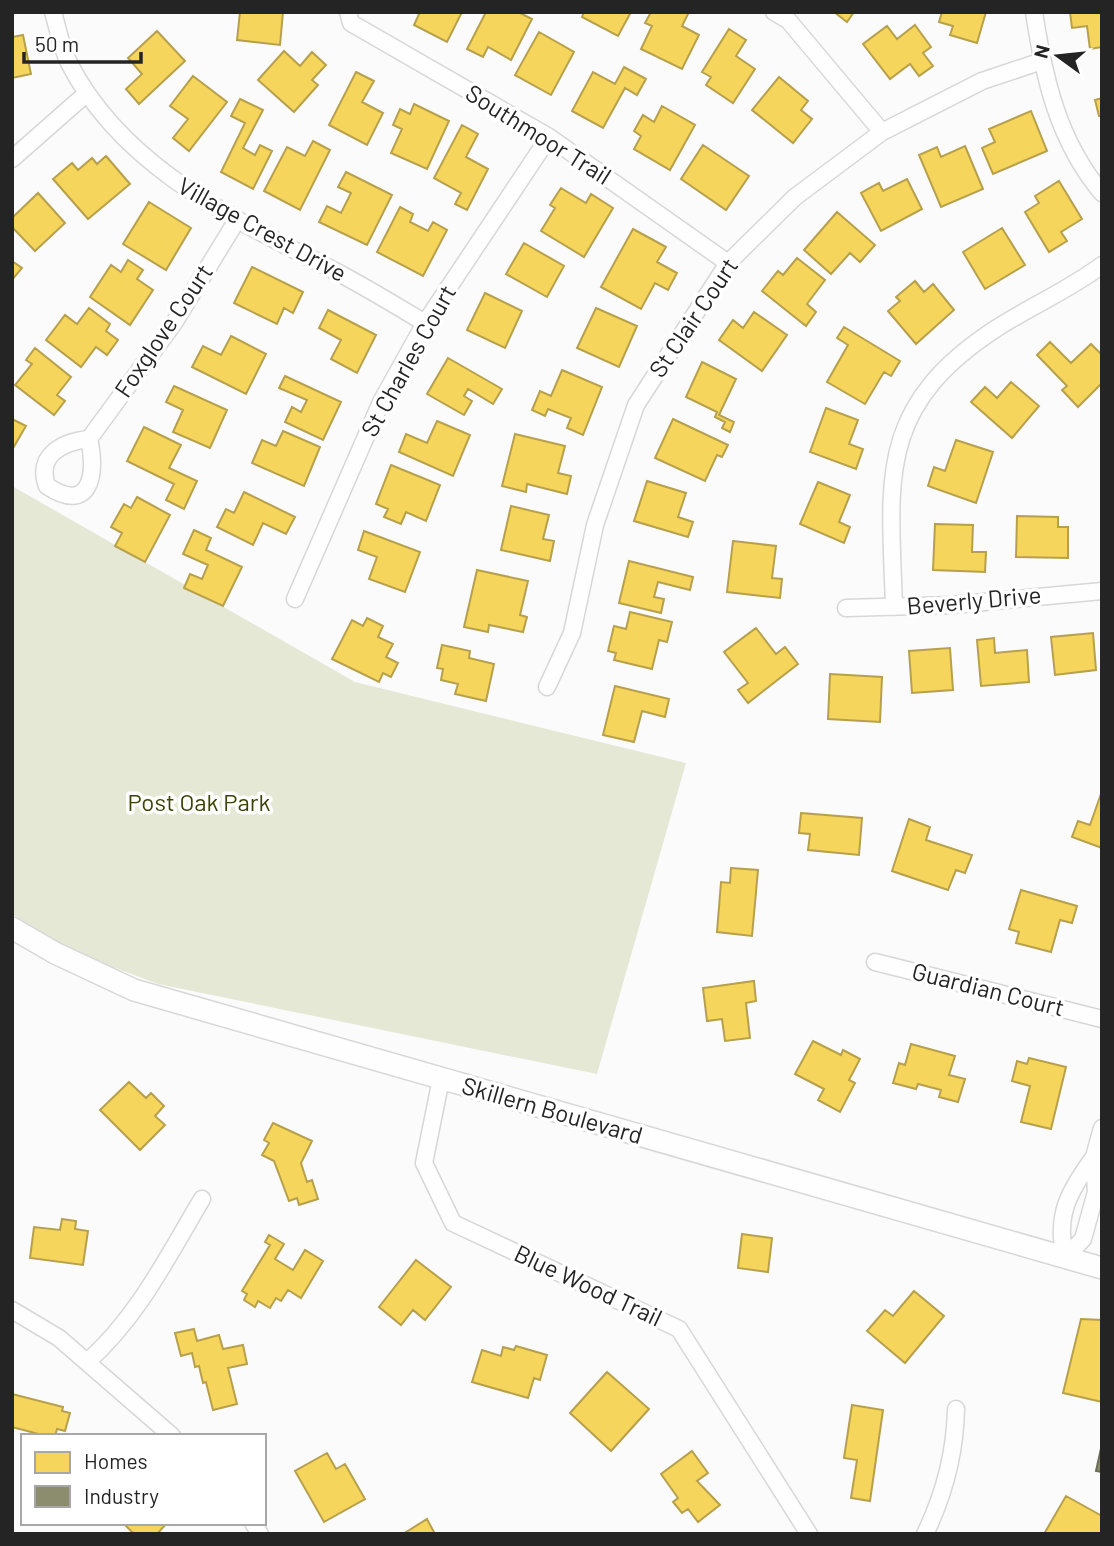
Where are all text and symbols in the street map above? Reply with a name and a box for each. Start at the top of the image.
scale bar [24,21,142,65]
north arrow [1023,21,1093,91]
text: 50 m [35,31,79,56]
text: N [1028,42,1054,61]
street label: Southmoor Trail [461,77,617,190]
street label: Village Crest Drive [173,170,352,287]
street label: St Clair Court [642,252,743,382]
street label: Foxglove Court [108,258,218,402]
street label: St Charles Court [354,279,461,441]
street label: Beverly Drive [905,579,1042,620]
park label: Post Oak Park [128,787,270,816]
street label: Guardian Court [909,956,1068,1021]
street label: Skillern Boulevard [459,1070,646,1149]
street label: Blue Wood Trail [510,1238,667,1332]
legend [21,1434,266,1525]
text: Homes [84,1448,148,1473]
text: Industry [84,1483,159,1508]

